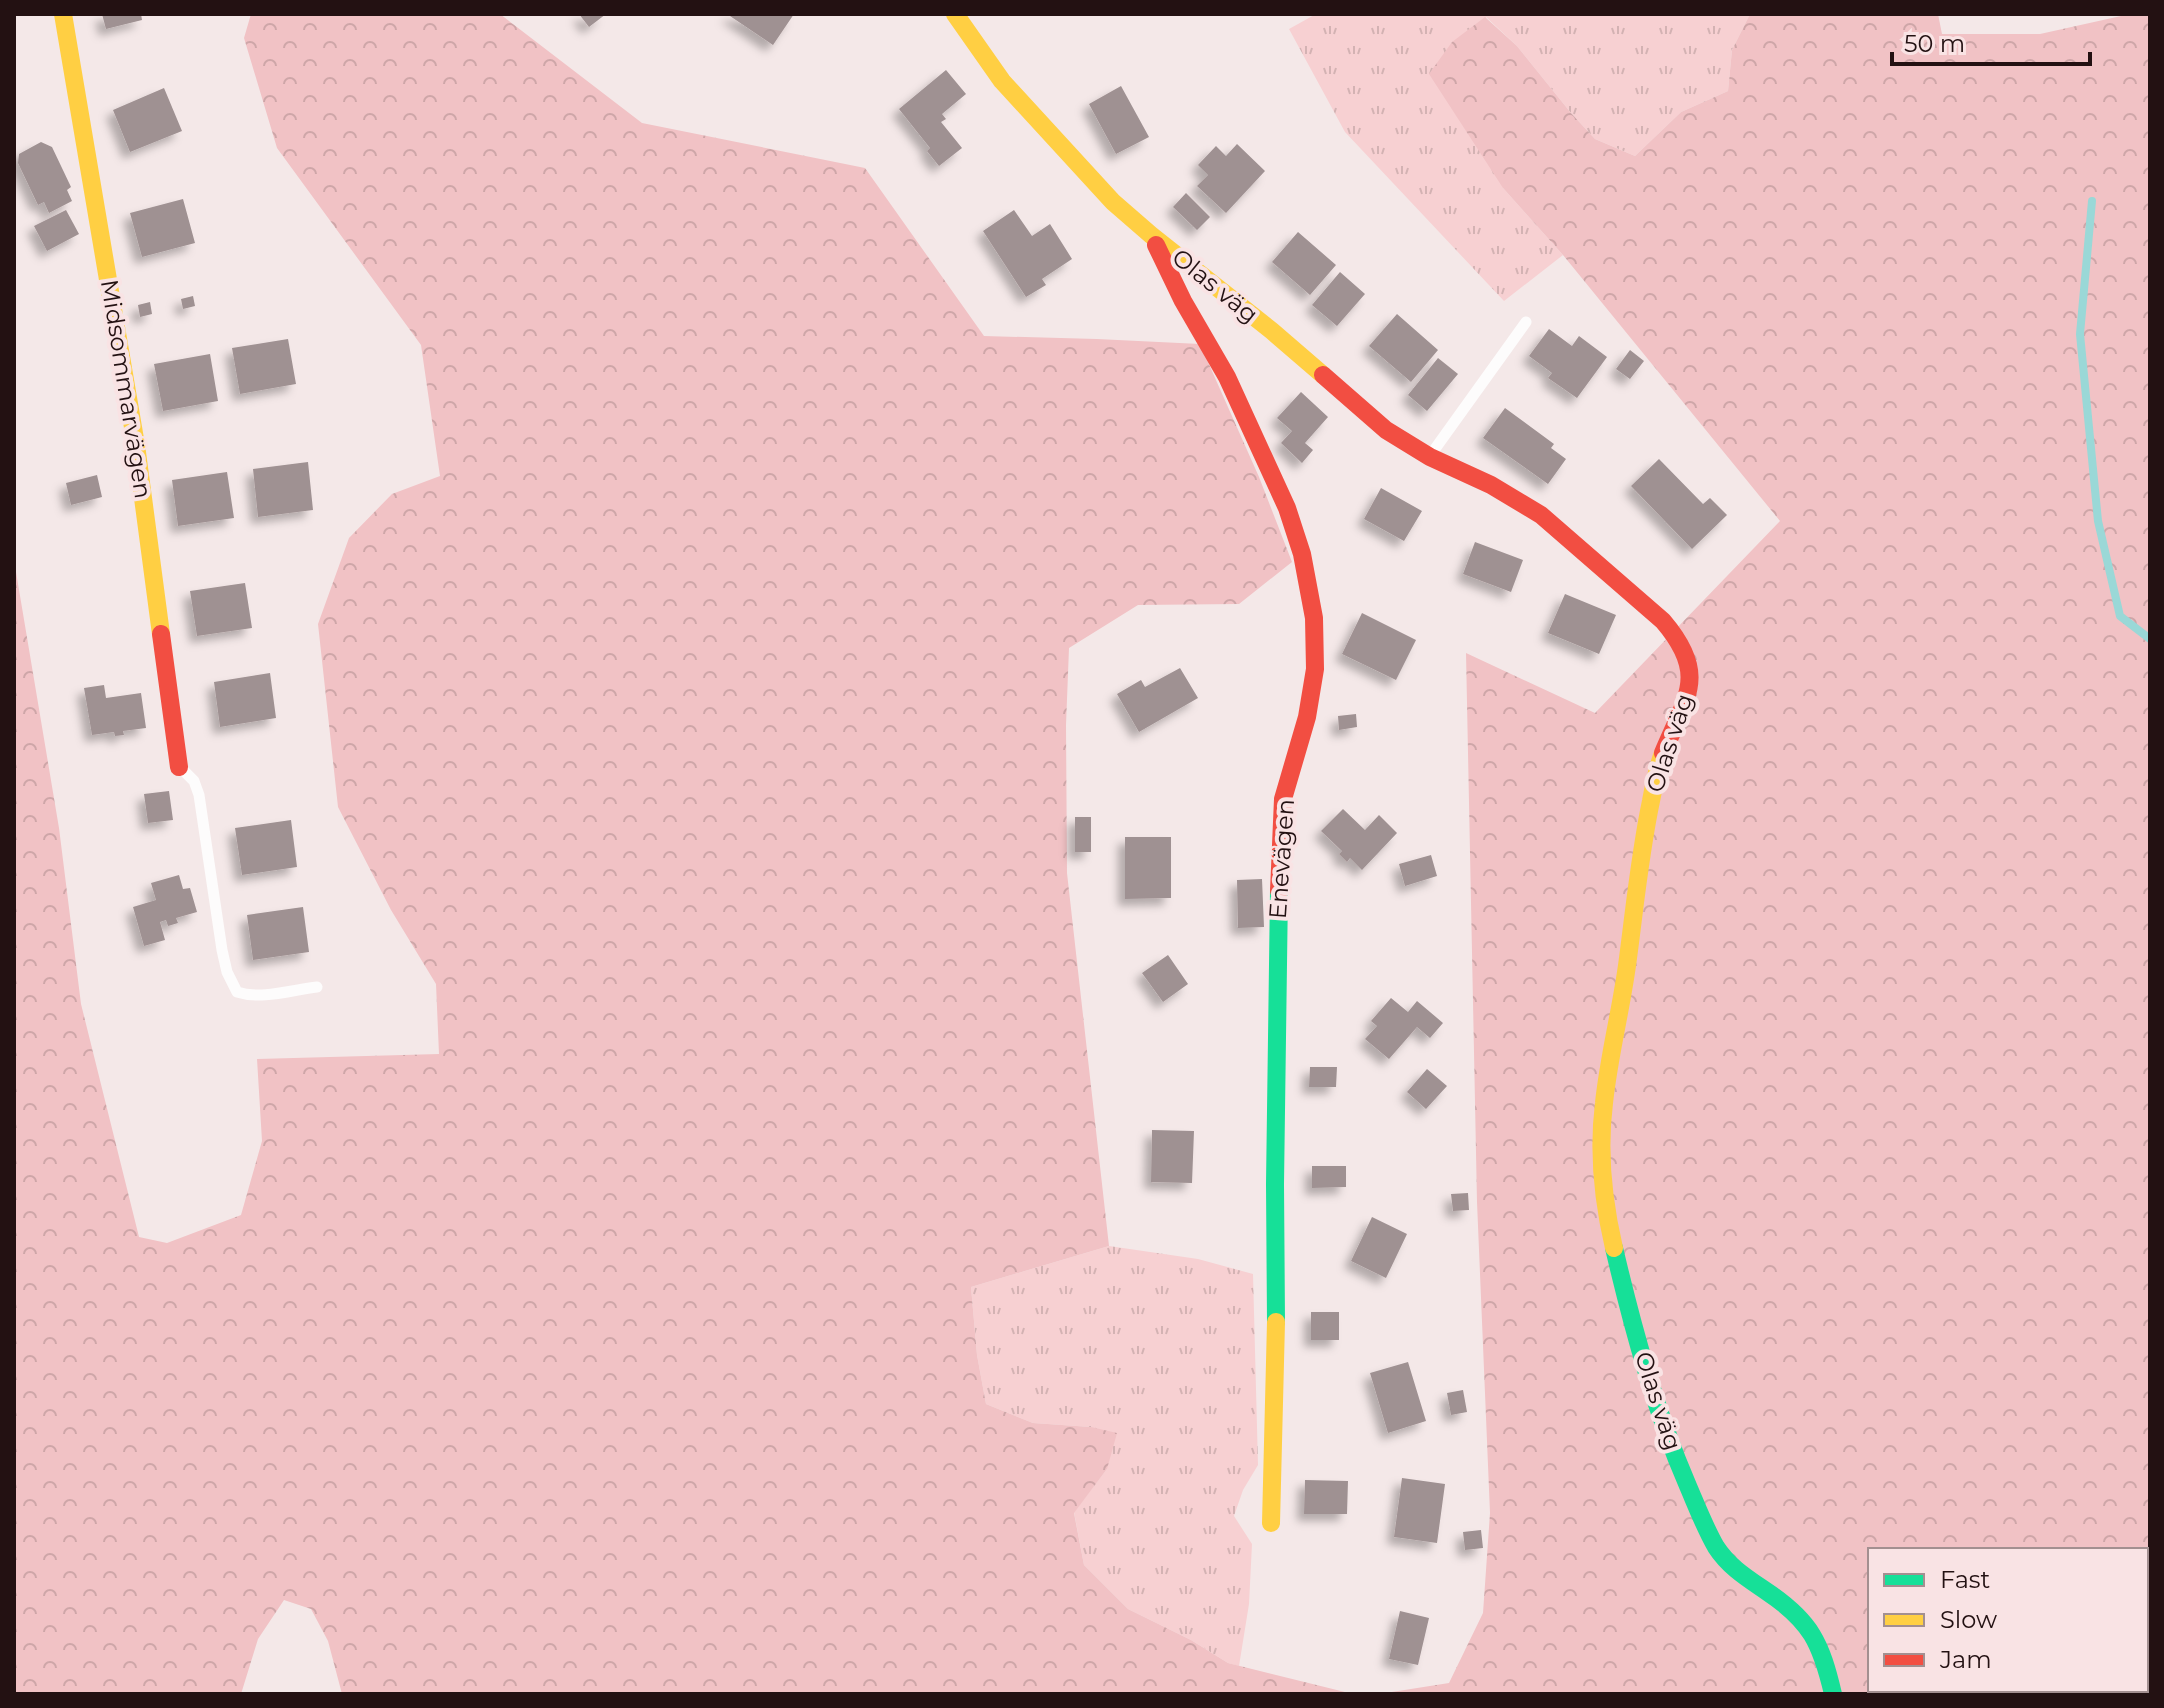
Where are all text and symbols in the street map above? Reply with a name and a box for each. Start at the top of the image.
scale bar [1892,16,2090,66]
text: 50 m [1904,29,1965,58]
street label: Olas väg [1167,242,1264,329]
street label: Midsommarvägen [95,277,158,500]
street label: Olas väg [1640,690,1699,796]
street label: Enevägen [1263,798,1300,920]
street label: Olas väg [1629,1348,1688,1454]
legend [1868,1548,2148,1692]
text: Fast [1940,1565,1991,1594]
text: Slow [1940,1605,1997,1634]
text: Jam [1939,1645,1992,1674]

